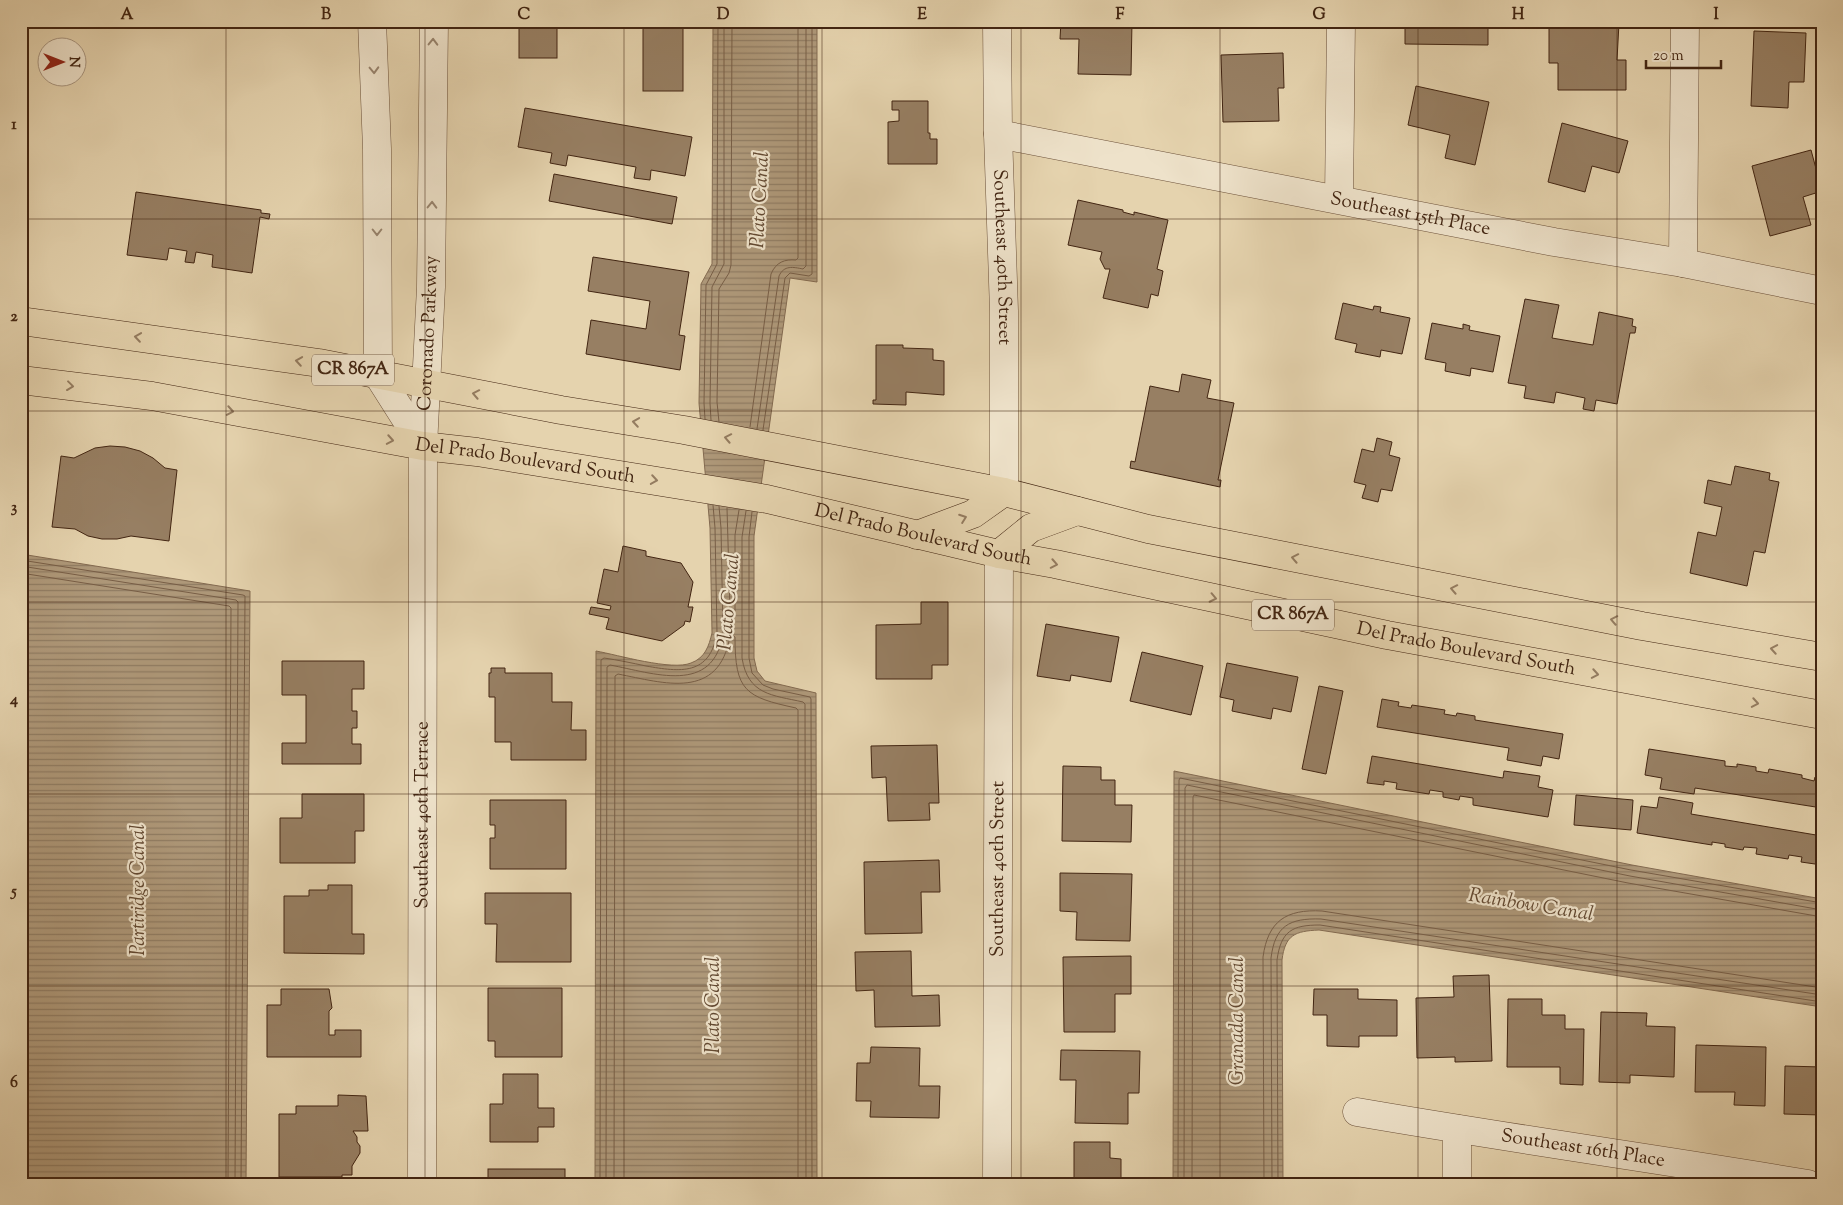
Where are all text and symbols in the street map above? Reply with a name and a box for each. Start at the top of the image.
text: A [121,4,134,27]
text: B [321,4,331,27]
text: C [518,4,531,27]
text: D [717,4,730,27]
text: E [917,4,927,27]
text: F [1116,4,1125,27]
text: G [1312,4,1326,27]
text: H [1512,4,1525,27]
text: I [1713,4,1719,27]
north arrow [38,38,88,88]
one-way arrow [428,38,438,46]
scale bar [1646,38,1720,70]
text: 20 m [1653,46,1684,67]
text: N [63,56,83,68]
one-way arrow [369,66,379,74]
text: 1 [11,114,17,137]
water label: Plato Canal [744,151,778,249]
street label: Southeast 40th Street [986,169,1018,345]
street label: Southeast 15th Place [1328,185,1493,243]
one-way arrow [427,200,437,208]
one-way arrow [372,229,382,237]
street label: Coronado Parkway [411,255,445,412]
text: 2 [10,306,18,329]
one-way arrow [134,332,143,342]
road number: CR 867A [312,354,394,386]
one-way arrow [295,356,303,366]
one-way arrow [66,380,74,391]
one-way arrow [471,390,480,400]
one-way arrow [226,405,235,415]
one-way arrow [632,418,640,428]
street label: Del Prado Boulevard South [413,431,637,491]
one-way arrow [386,434,394,444]
one-way arrow [724,434,732,444]
one-way arrow [651,474,659,485]
text: 3 [11,497,18,520]
street label: Del Prado Boulevard South [812,497,1034,573]
one-way arrow [958,514,966,524]
water label: Plato Canal [711,552,749,652]
one-way arrow [1290,553,1299,563]
one-way arrow [1049,558,1058,569]
one-way arrow [1450,584,1459,594]
one-way arrow [1208,592,1217,603]
road number: CR 867A [1252,600,1334,630]
street label: Del Prado Boulevard South [1354,615,1578,683]
one-way arrow [1609,615,1618,626]
one-way arrow [1769,644,1778,654]
one-way arrow [1591,668,1600,678]
text: 4 [9,689,18,712]
one-way arrow [1751,698,1759,708]
street label: Southeast 40th Terrace [409,721,436,909]
street label: Southeast 40th Street [984,780,1012,957]
water label: Partiridge Canal [125,824,154,956]
text: 5 [9,881,17,904]
water label: Rainbow Canal [1466,882,1596,930]
water label: Plato Canal [700,957,729,1053]
water label: Granada Canal [1224,957,1253,1085]
text: 6 [10,1072,18,1095]
street label: Southeast 16th Place [1499,1122,1667,1174]

